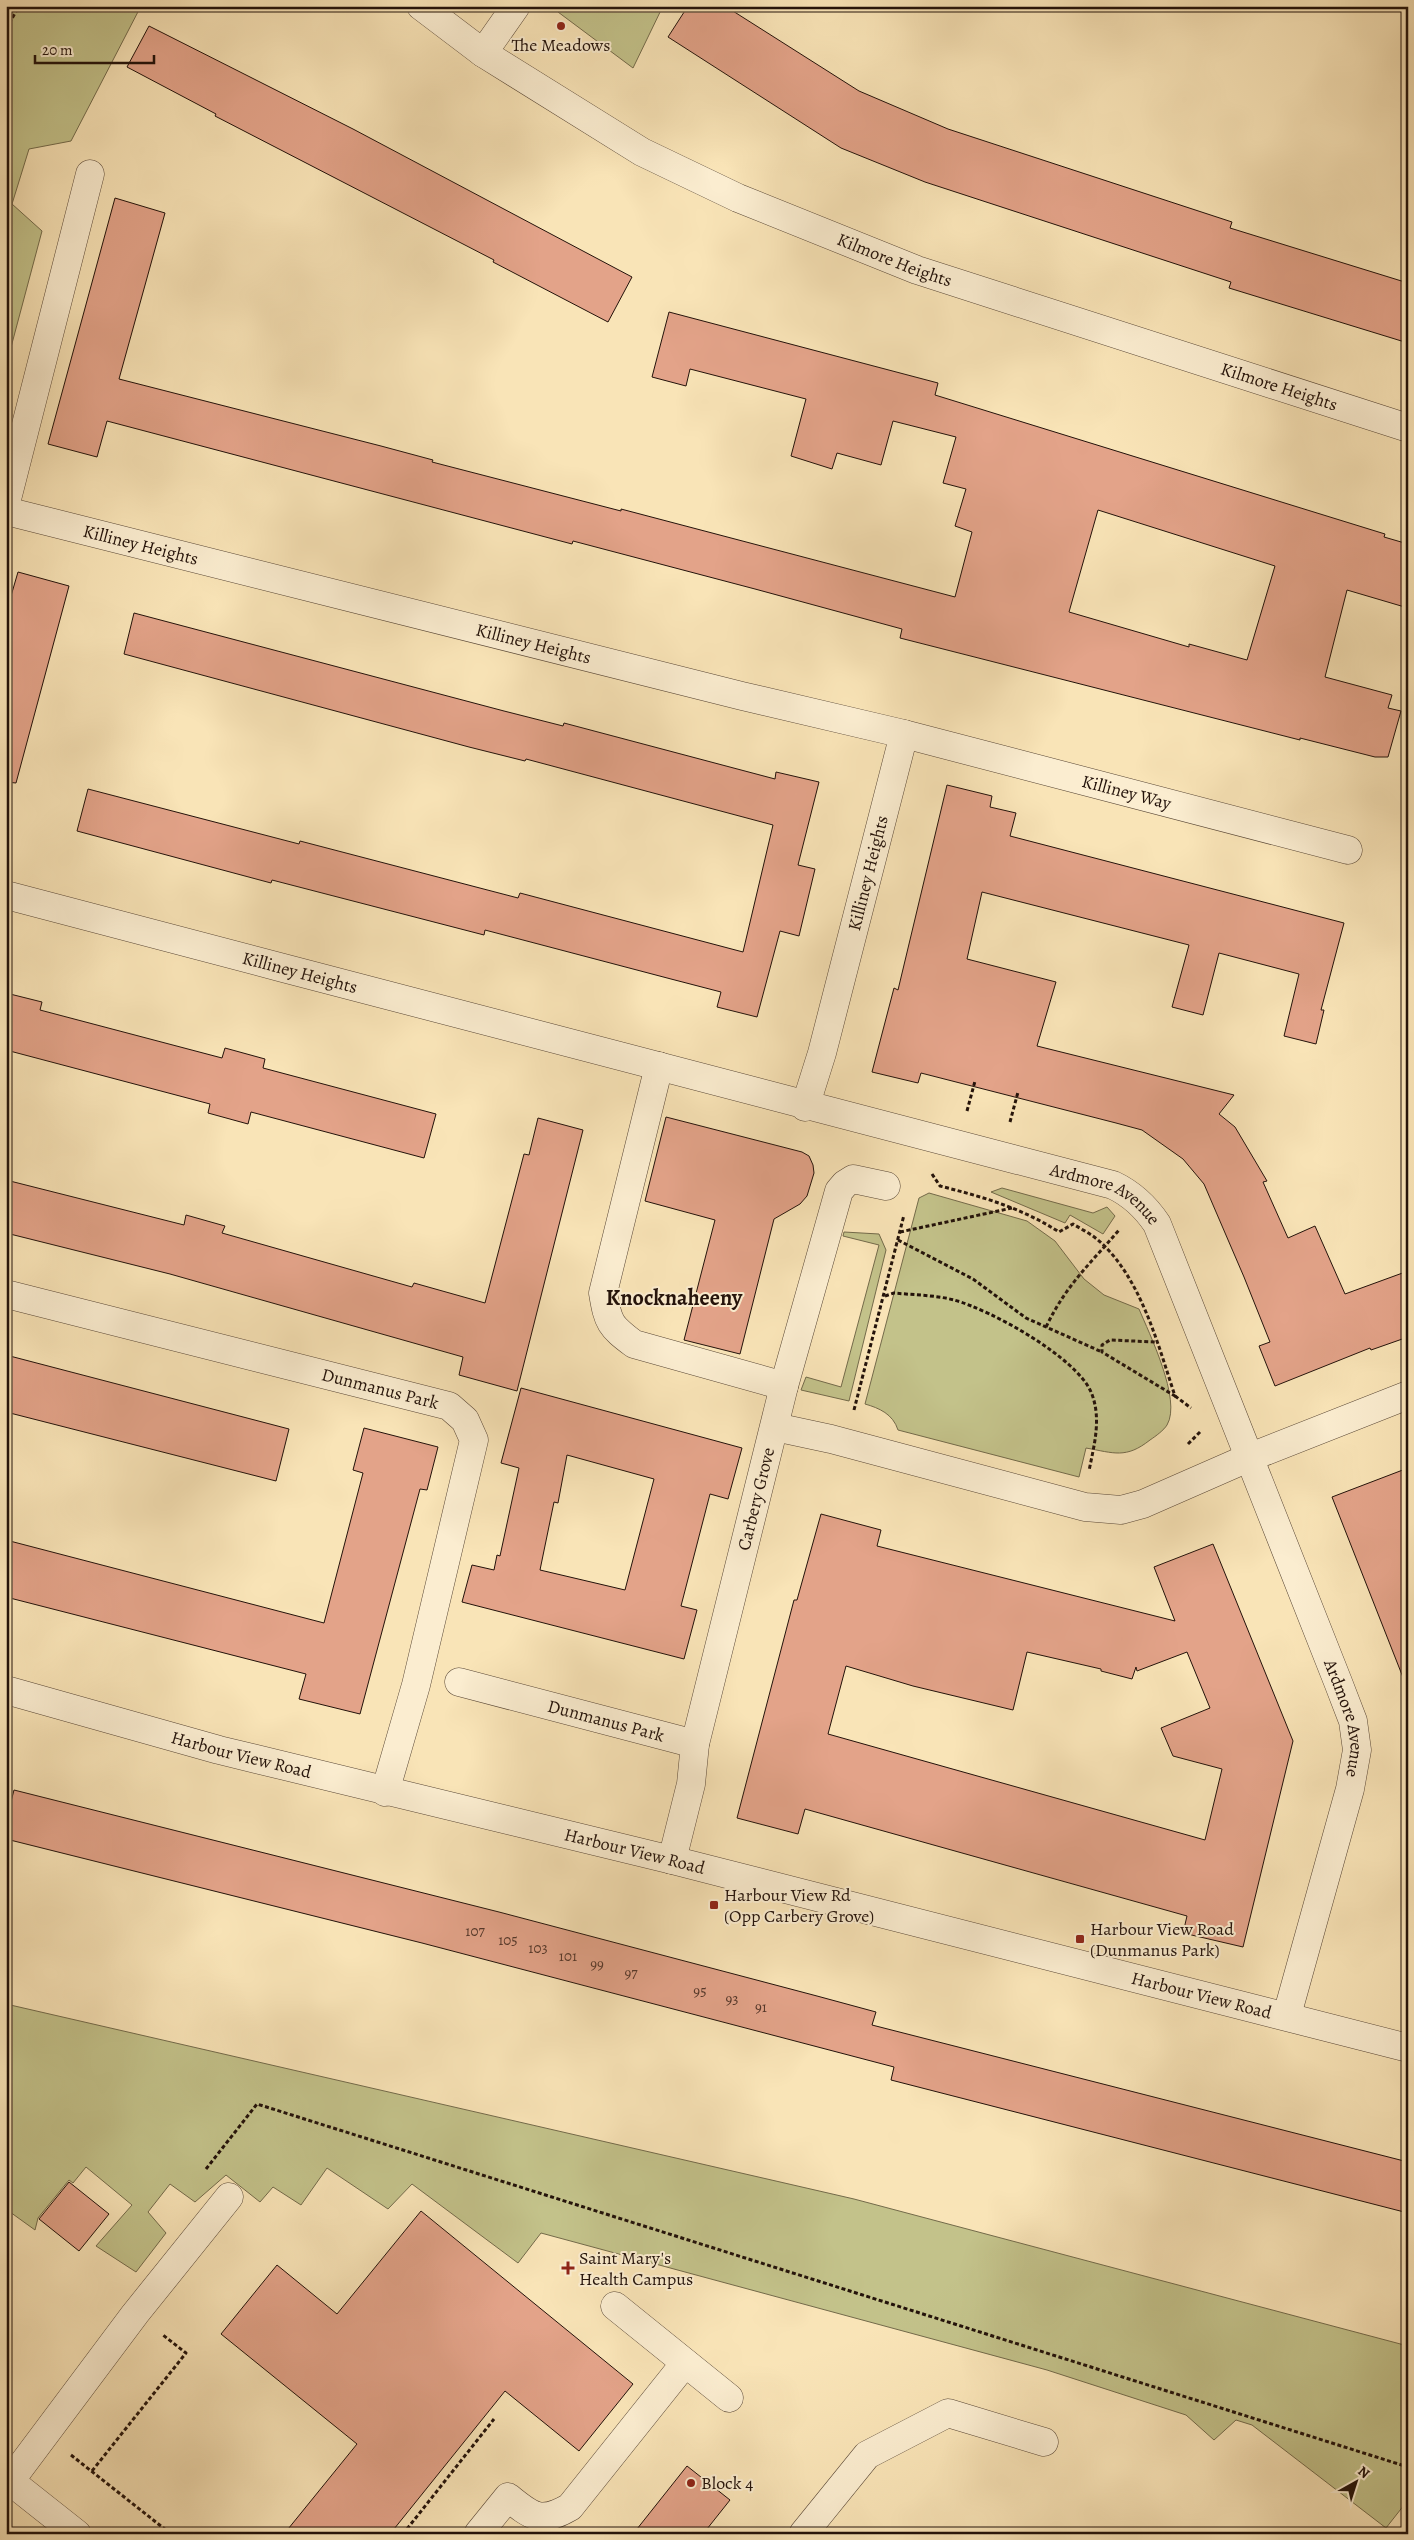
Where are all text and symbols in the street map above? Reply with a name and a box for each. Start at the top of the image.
marker: The Meadows [555,20,567,32]
scale bar [35,32,154,64]
place label: The Meadows [511,33,611,57]
text: 20 m [42,40,73,60]
street label: Kilmore Heights [834,227,955,293]
street label: Kilmore Heights [1218,357,1341,417]
street label: Killiney Heights [81,519,201,571]
street label: Killiney Heights [473,618,594,670]
street label: Killiney Way [1079,769,1175,816]
street label: Killiney Heights [842,813,894,933]
street label: Killiney Heights [240,946,360,999]
street label: Ardmore Avenue [1046,1157,1166,1230]
district label: Knocknaheeny [606,1283,743,1313]
street label: Dunmanus Park [319,1362,441,1415]
street label: Carbery Grove [732,1445,780,1553]
street label: Ardmore Avenue [1318,1655,1369,1780]
street label: Dunmanus Park [545,1694,667,1747]
street label: Harbour View Road [168,1725,314,1784]
street label: Harbour View Road [562,1822,708,1880]
place label: Harbour View Rd (Opp Carbery Grove) [724,1883,874,1928]
marker: Harbour View Rd (Opp Carbery Grove) [708,1899,720,1911]
place label: Harbour View Road (Dunmanus Park) [1090,1917,1234,1962]
house number: 107 [465,1921,485,1941]
house number: 105 [498,1930,518,1950]
marker: Harbour View Road (Dunmanus Park) [1074,1933,1086,1945]
house number: 103 [528,1938,548,1958]
house number: 101 [559,1946,577,1966]
house number: 99 [590,1954,604,1974]
house number: 97 [624,1963,638,1983]
street label: Harbour View Road [1129,1966,1275,2025]
house number: 95 [693,1981,707,2001]
house number: 93 [725,1989,739,2009]
house number: 91 [755,1997,767,2017]
place label: Saint Mary's Health Campus [579,2246,693,2291]
marker: Saint Mary's Health Campus [561,2261,575,2275]
north arrow [1332,2458,1382,2508]
text: N [1354,2462,1374,2483]
place label: Block 4 [701,2471,753,2495]
marker: Block 4 [685,2477,697,2489]

